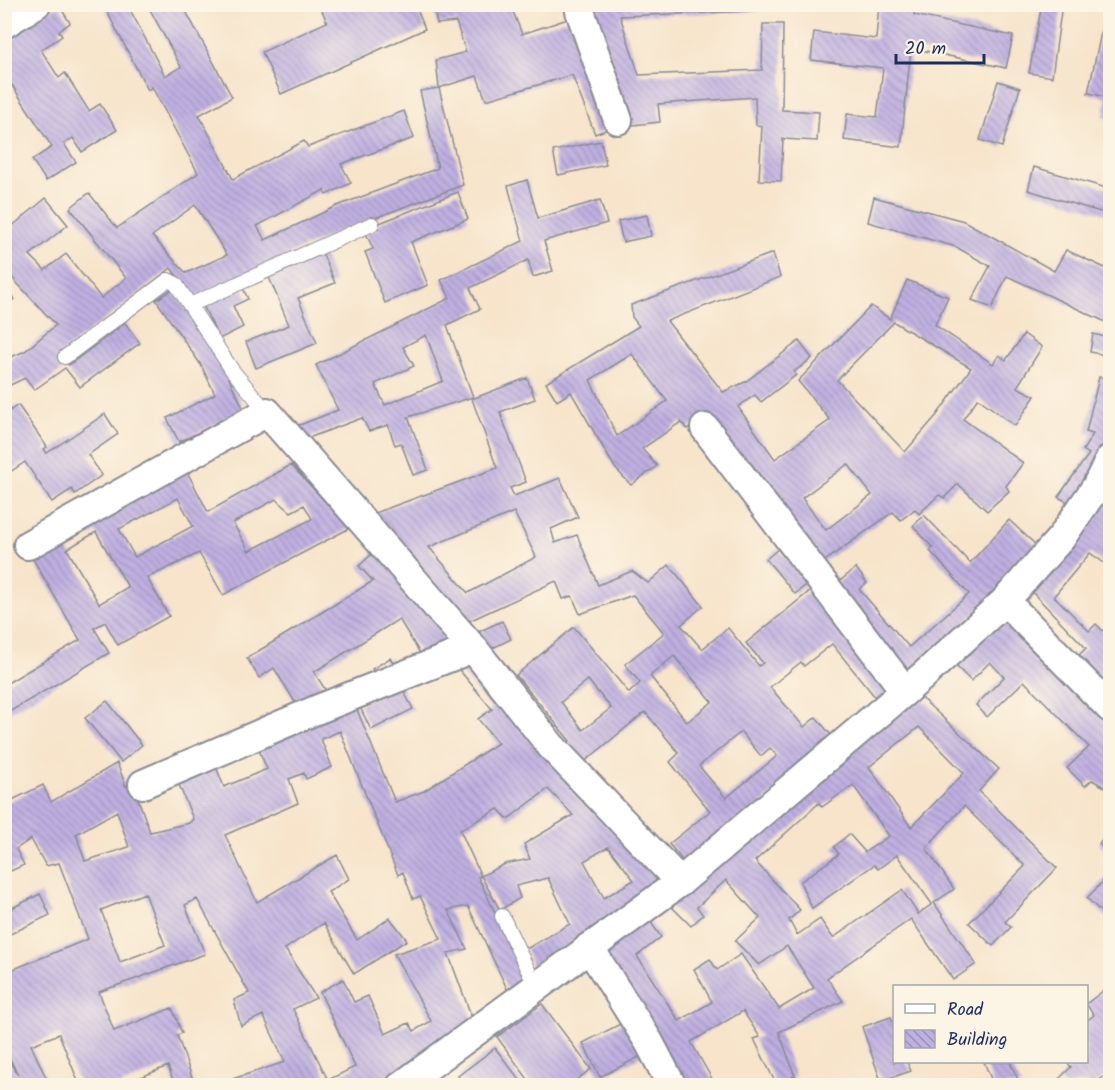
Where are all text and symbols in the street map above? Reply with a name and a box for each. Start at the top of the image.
scale bar [896,27,984,65]
text: 20 m [905,35,946,64]
legend [893,985,1088,1063]
text: Road [947,996,984,1025]
text: Building [947,1026,1007,1055]

